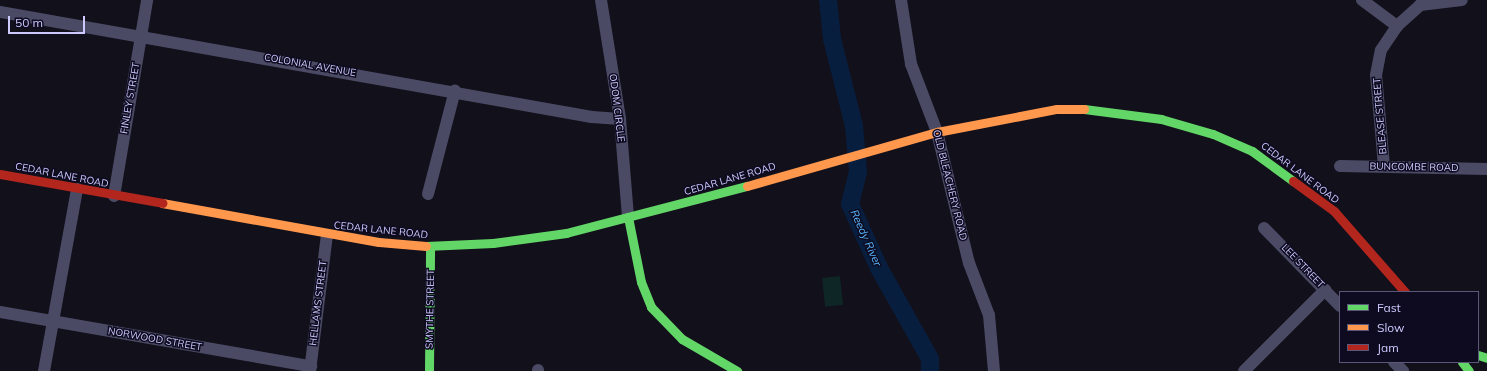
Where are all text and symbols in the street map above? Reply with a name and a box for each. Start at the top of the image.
scale bar [10,8,87,34]
text: 50 m [15,15,43,30]
street label: COLONIAL AVENUE [263,51,357,79]
street label: FINLEY STREET [118,61,142,135]
street label: ODOM CIRCLE [607,73,627,143]
street label: BLEASE STREET [1371,77,1389,155]
street label: OLD BLEACHERY ROAD [930,128,970,242]
street label: CEDAR LANE ROAD [1259,140,1341,206]
street label: CEDAR LANE ROAD [14,160,110,190]
street label: CEDAR LANE ROAD [683,160,777,198]
street label: BUNCOMBE ROAD [1369,160,1459,174]
water label: Reedy River [848,208,884,268]
street label: CEDAR LANE ROAD [333,219,429,241]
street label: LEE STREET [1279,241,1327,291]
street label: HELLAMS STREET [307,260,329,346]
street label: SMYTHE STREET [423,269,437,349]
legend [1339,291,1479,363]
text: Fast [1377,300,1401,315]
text: Slow [1377,320,1405,335]
street label: NORWOOD STREET [107,325,203,353]
text: Jam [1377,340,1399,355]

